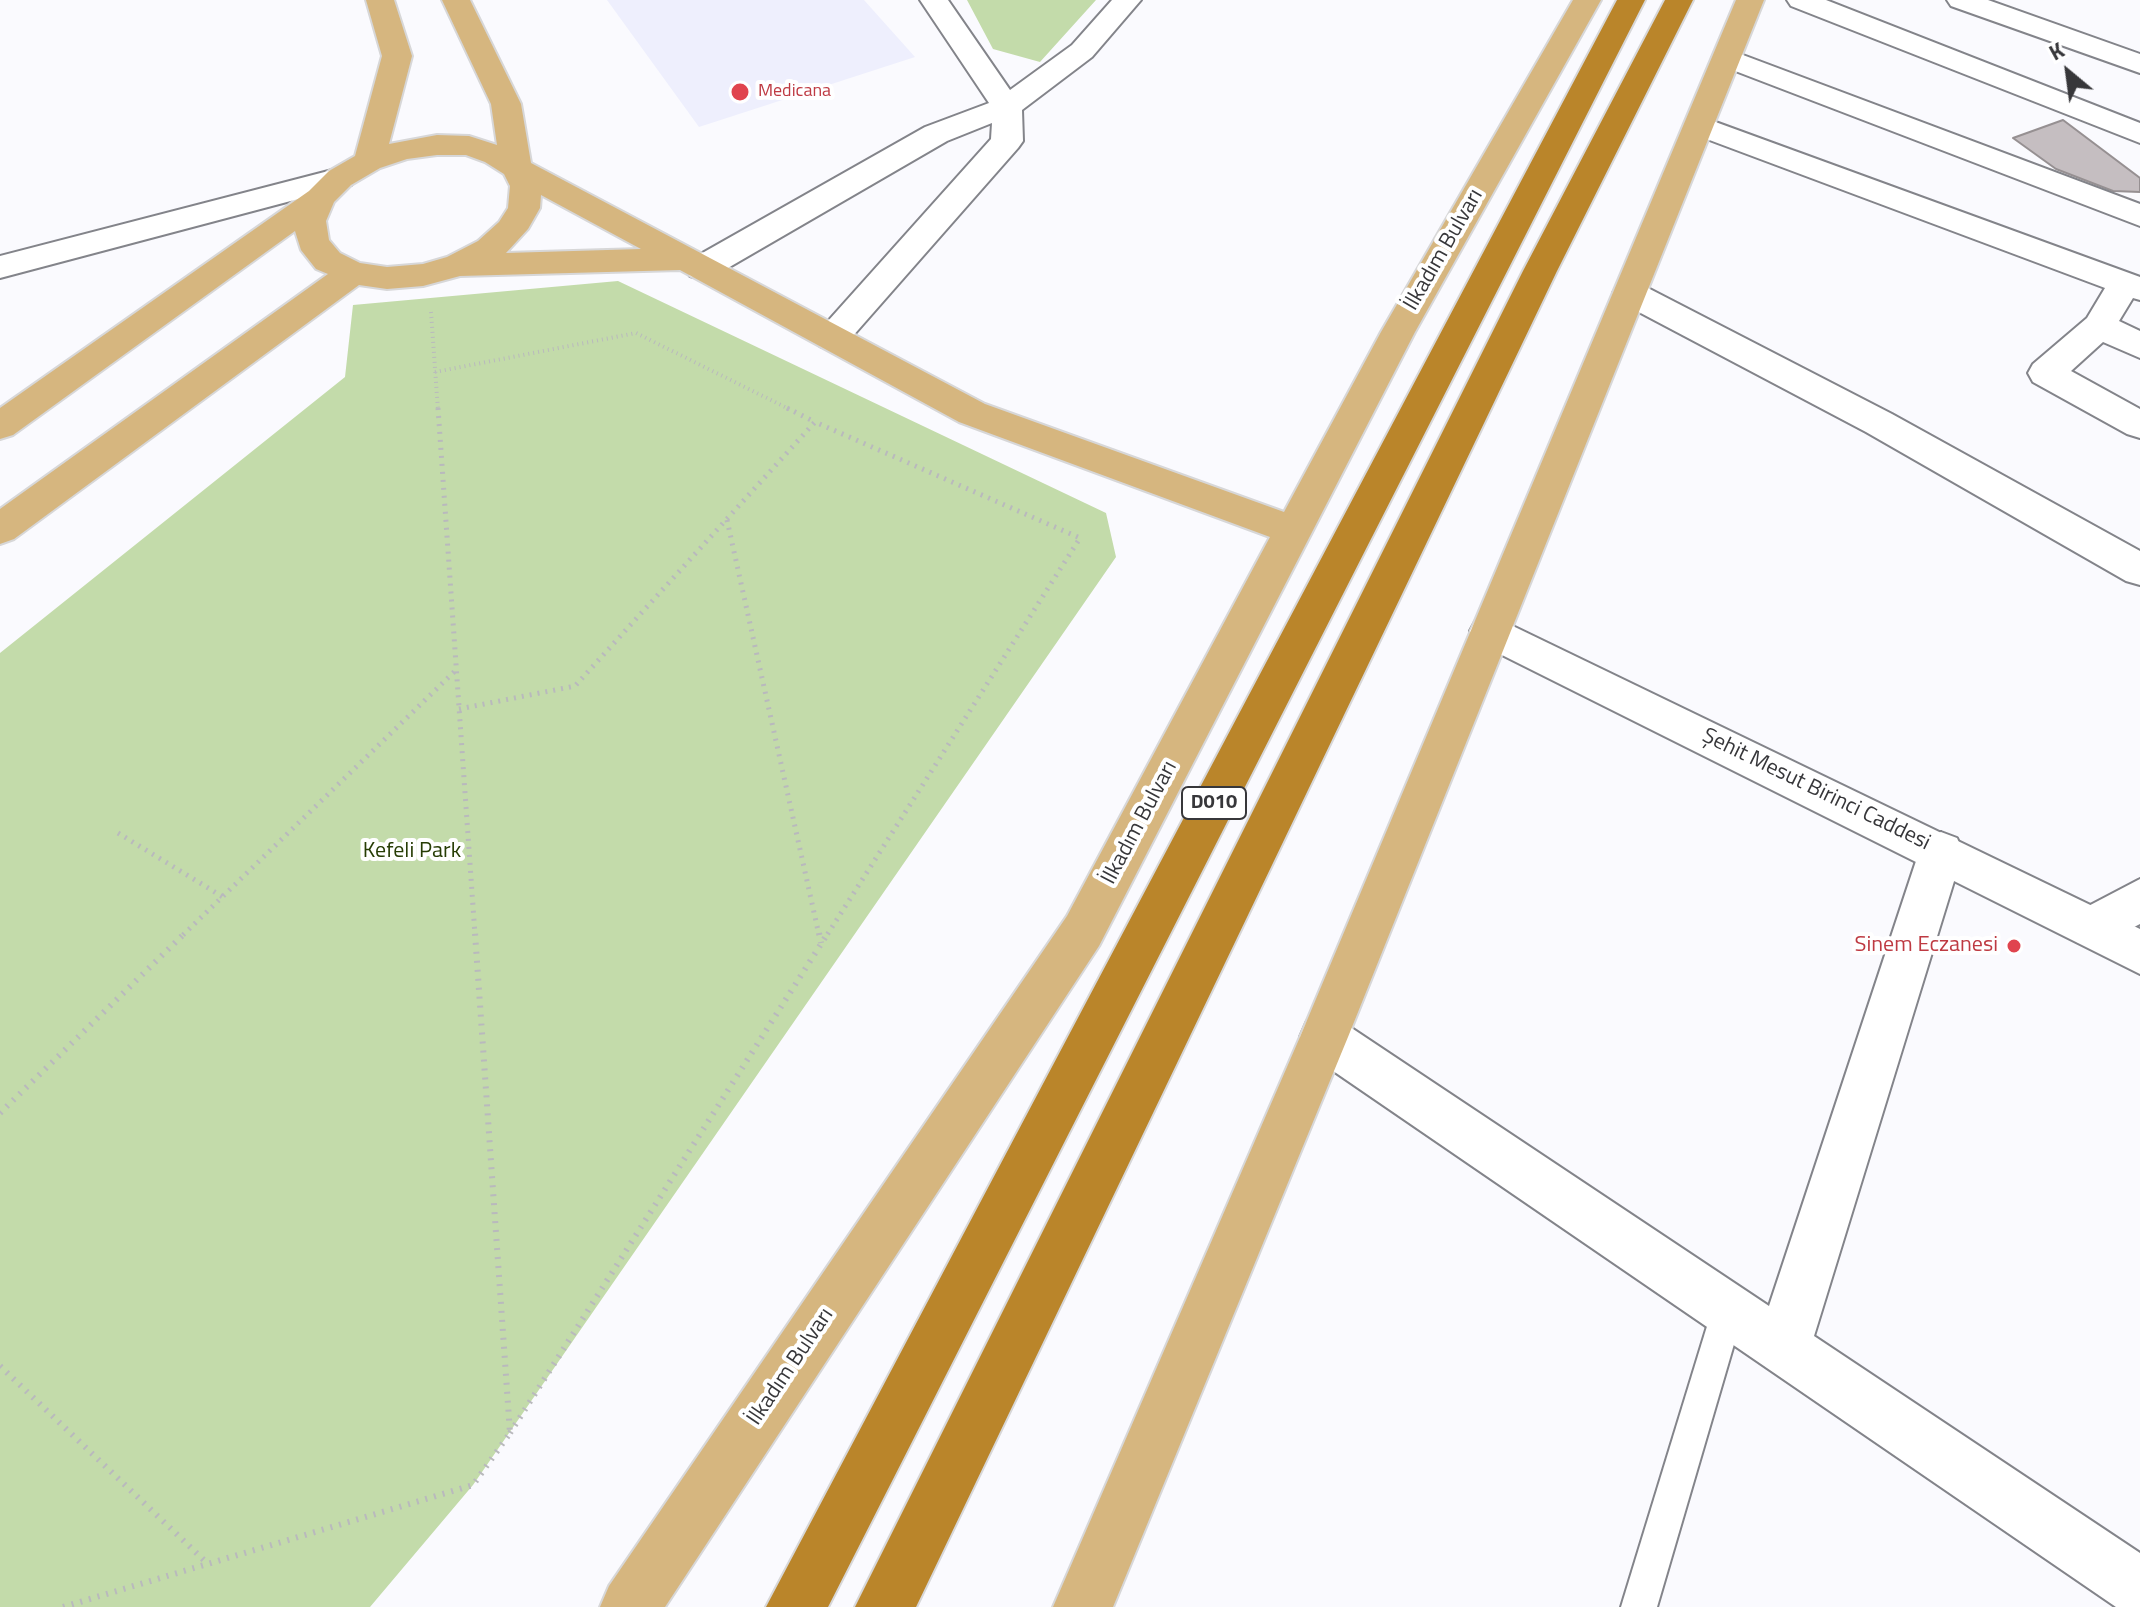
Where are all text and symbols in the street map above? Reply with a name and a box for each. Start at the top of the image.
north arrow [2028,32,2108,112]
text: K [2042,33,2070,69]
marker: Medicana [729,81,751,103]
place label: Medicana [758,81,831,103]
street label: İlkadım Bulvarı [1399,185,1489,315]
street label: Şehit Mesut Birinci Caddesi [1698,723,1934,857]
street label: İlkadım Bulvarı [1096,757,1184,889]
road number: D010 [1182,787,1246,819]
park label: Kefeli Park [363,839,461,865]
place label: Sinem Eczanesi [1855,933,1998,959]
marker: Sinem Eczanesi [2005,937,2023,955]
street label: İlkadım Bulvarı [742,1303,840,1431]

